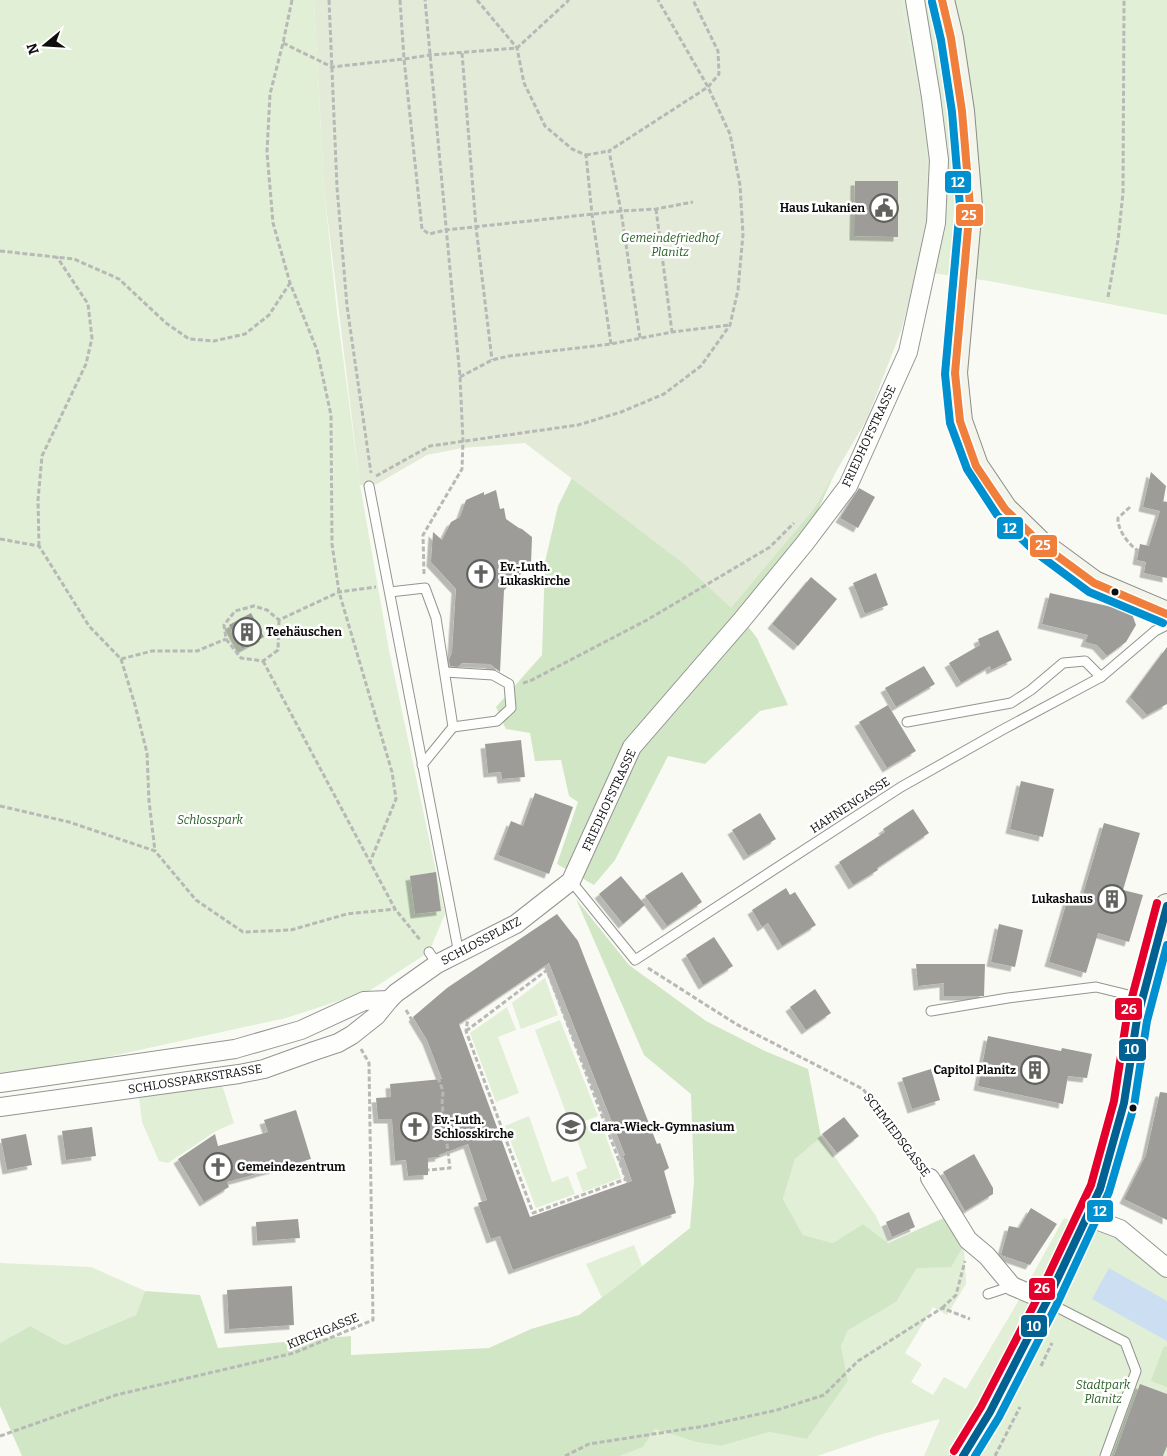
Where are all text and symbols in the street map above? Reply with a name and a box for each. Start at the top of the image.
north arrow [20,20,70,70]
text: N [23,41,43,57]
line badge: 12 [944,170,972,194]
text: 12 [951,174,965,191]
public building icon: Haus Lukanien [869,193,899,223]
place label: Haus Lukanien [780,201,865,215]
line badge: 25 [955,203,984,227]
text: 25 [961,207,977,224]
park label: Gemeindefriedhof Planitz [621,231,721,259]
street label: FRIEDHOFSTRASSE [839,383,899,489]
line badge: 12 [996,516,1024,540]
text: 12 [1003,520,1017,537]
line badge: 25 [1029,534,1058,558]
text: 25 [1035,537,1051,554]
church icon: Ev.-Luth. Lukaskirche [466,559,496,589]
place label: Ev.-Luth. Lukaskirche [500,560,571,588]
unlabelled marker [1110,587,1120,597]
building icon: Teehäuschen [232,617,262,647]
place label: Teehäuschen [266,625,342,639]
street label: FRIEDHOFSTRASSE [579,747,639,853]
street label: HAHNENGASSE [808,774,892,836]
park label: Schlosspark [177,813,244,827]
building icon: Lukashaus [1097,884,1127,914]
place label: Lukashaus [1032,892,1093,906]
street label: SCHLOSSPLATZ [439,914,523,968]
line badge: 26 [1114,997,1143,1021]
text: 26 [1121,1001,1137,1018]
line badge: 10 [1118,1038,1147,1062]
text: 10 [1125,1041,1140,1058]
building icon: Capitol Planitz [1020,1055,1050,1085]
street label: SCHLOSSPARKSTRASSE [127,1061,263,1097]
place label: Capitol Planitz [934,1063,1016,1077]
street label: SCHMIEDSGASSE [861,1090,933,1180]
unlabelled marker [1128,1103,1138,1113]
church icon: Ev.-Luth. Schlosskirche [400,1112,430,1142]
school or university icon: Clara-Wieck-Gymnasium [556,1112,586,1142]
place label: Ev.-Luth. Schlosskirche [434,1113,514,1141]
place label: Clara-Wieck-Gymnasium [590,1120,735,1134]
church icon: Gemeindezentrum [203,1152,233,1182]
place label: Gemeindezentrum [237,1160,346,1174]
line badge: 12 [1086,1199,1114,1223]
text: 12 [1093,1203,1107,1220]
line badge: 26 [1028,1277,1056,1301]
text: 26 [1034,1280,1050,1297]
street label: KIRCHGASSE [285,1310,361,1352]
line badge: 10 [1020,1314,1048,1338]
text: 10 [1027,1318,1042,1335]
park label: Stadtpark Planitz [1076,1378,1131,1406]

